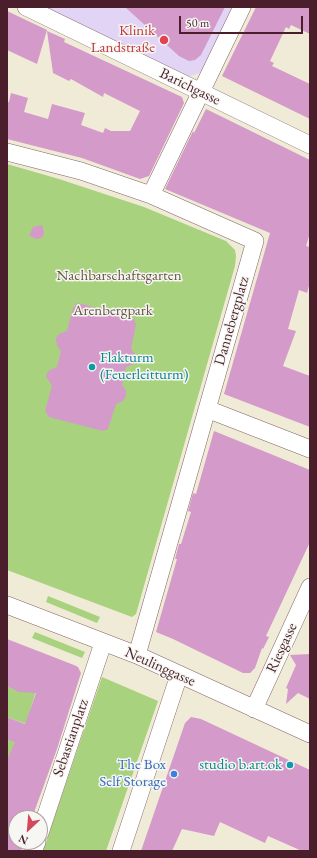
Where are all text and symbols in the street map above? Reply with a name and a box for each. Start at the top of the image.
scale bar [181,8,305,34]
text: 50 m [186,15,209,31]
place label: Klinik Landstraße [91,22,155,57]
marker: Klinik Landstraße [158,34,170,46]
street label: Barichgasse [157,65,223,109]
park label: Nachbarschaftsgarten [56,267,182,285]
street label: Dannebergplatz [211,274,253,368]
park label: Arenbergpark [73,302,153,320]
place label: Flakturm (Feuerleitturm) [100,349,188,384]
marker: Flakturm (Feuerleitturm) [87,362,97,372]
street label: Riesgasse [263,620,301,676]
street label: Neulinggasse [122,643,198,691]
street label: Sebastianplatz [49,697,93,779]
place label: The Box Self Storage [99,756,166,791]
place label: studio b.art.ok [199,756,282,774]
marker: studio b.art.ok [285,760,295,770]
marker: The Box Self Storage [169,769,179,779]
north arrow [8,810,48,850]
text: N [16,832,30,848]

